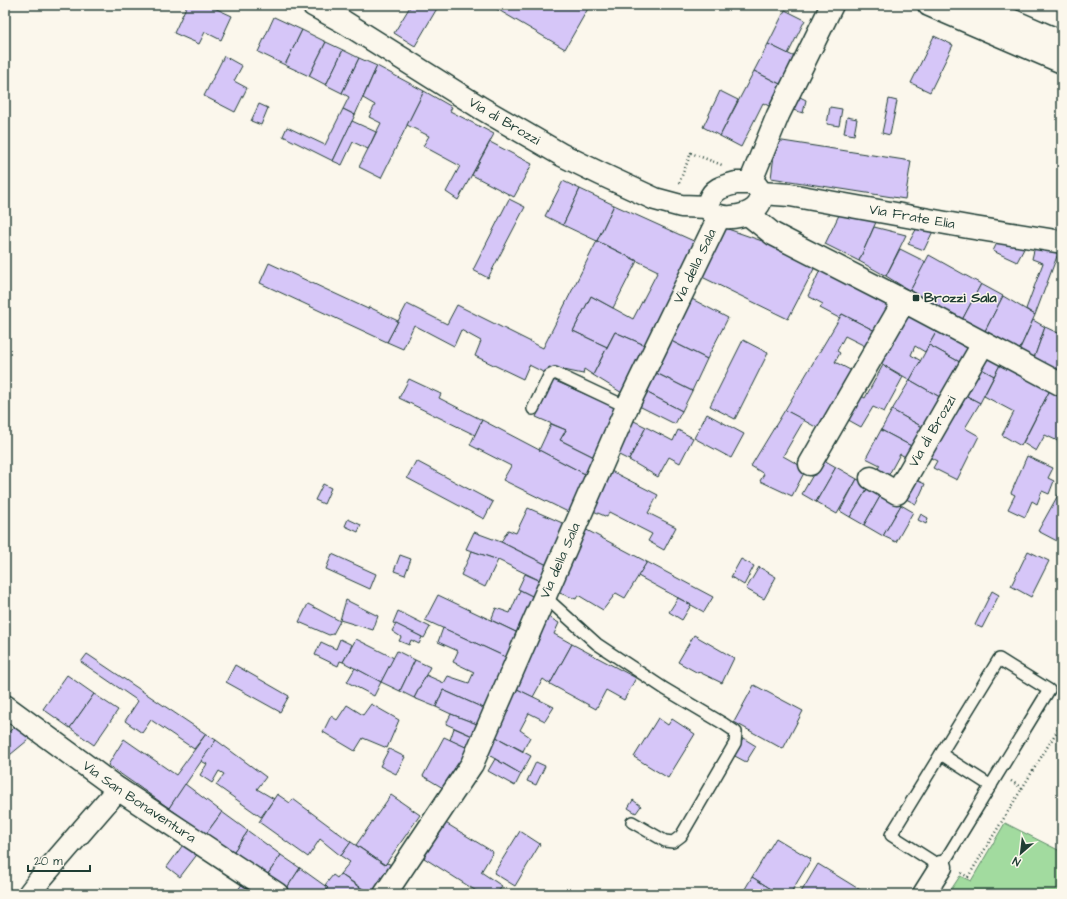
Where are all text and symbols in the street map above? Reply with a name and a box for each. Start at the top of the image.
street label: Via di Brozzi [465,93,544,150]
street label: Via Frate Elia [867,199,956,234]
street label: Via della Sala [669,225,722,307]
place label: Brozzi Sala [924,288,997,308]
marker: Brozzi Sala [911,293,921,303]
street label: Via di Brozzi [904,392,961,471]
street label: Via della Sala [535,520,586,602]
street label: Via San Bonaventura [78,756,200,848]
north arrow [1001,833,1041,873]
scale bar [28,847,90,873]
text: 20 m [34,853,63,870]
text: N [1010,853,1023,870]

